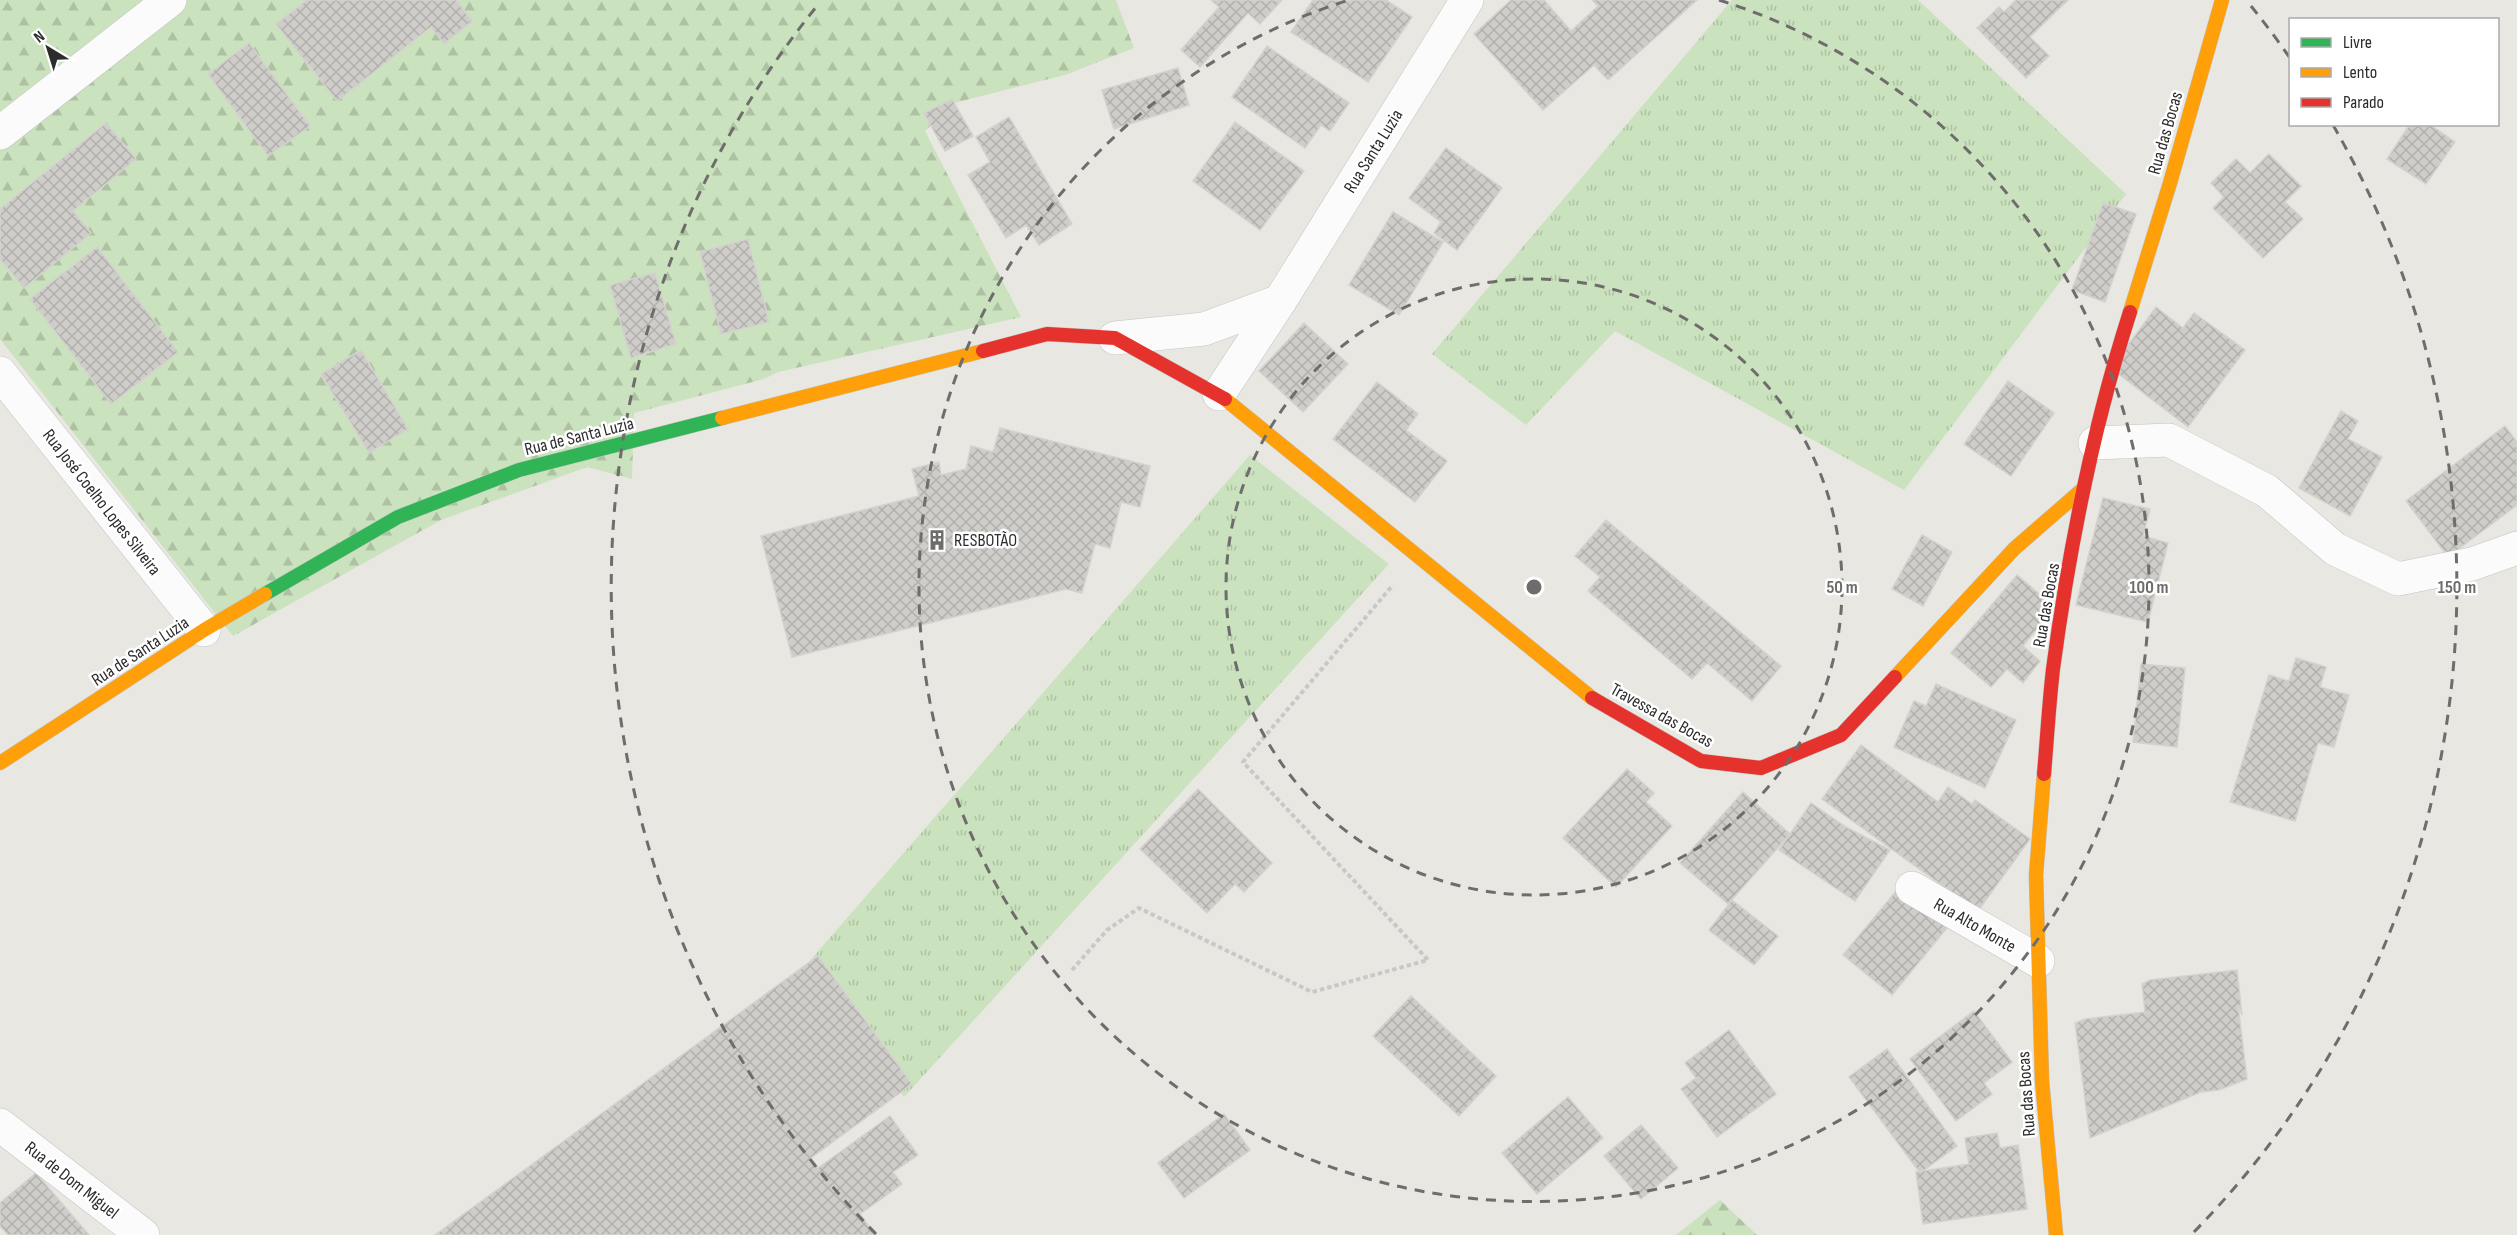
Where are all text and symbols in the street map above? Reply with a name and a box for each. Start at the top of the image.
north arrow [18,18,78,78]
legend [2289,18,2499,126]
text: N [30,27,49,47]
text: Livre [2343,32,2372,53]
text: Lento [2343,62,2377,83]
street label: Rua das Bocas [2144,89,2187,177]
text: Parado [2343,92,2384,113]
street label: Rua Santa Luzia [1340,106,1407,197]
street label: Rua de Santa Luzia [522,413,636,460]
street label: Rua José Coelho Lopes Silveira [38,425,165,580]
building icon: RESBOTÃO [925,528,949,552]
place label: RESBOTÃO [954,530,1017,551]
street label: Rua das Bocas [2029,561,2064,649]
centre of rings [1524,577,1544,597]
text: 50 m [1826,577,1858,598]
text: 100 m [2130,577,2169,598]
text: 150 m [2438,577,2476,598]
street label: Rua de Santa Luzia [88,612,193,691]
street label: Travessa das Bocas [1607,679,1717,752]
street label: Rua Alto Monte [1930,894,2019,957]
street label: Rua das Bocas [2013,1051,2040,1137]
street label: Rua de Dom Miguel [21,1137,123,1224]

